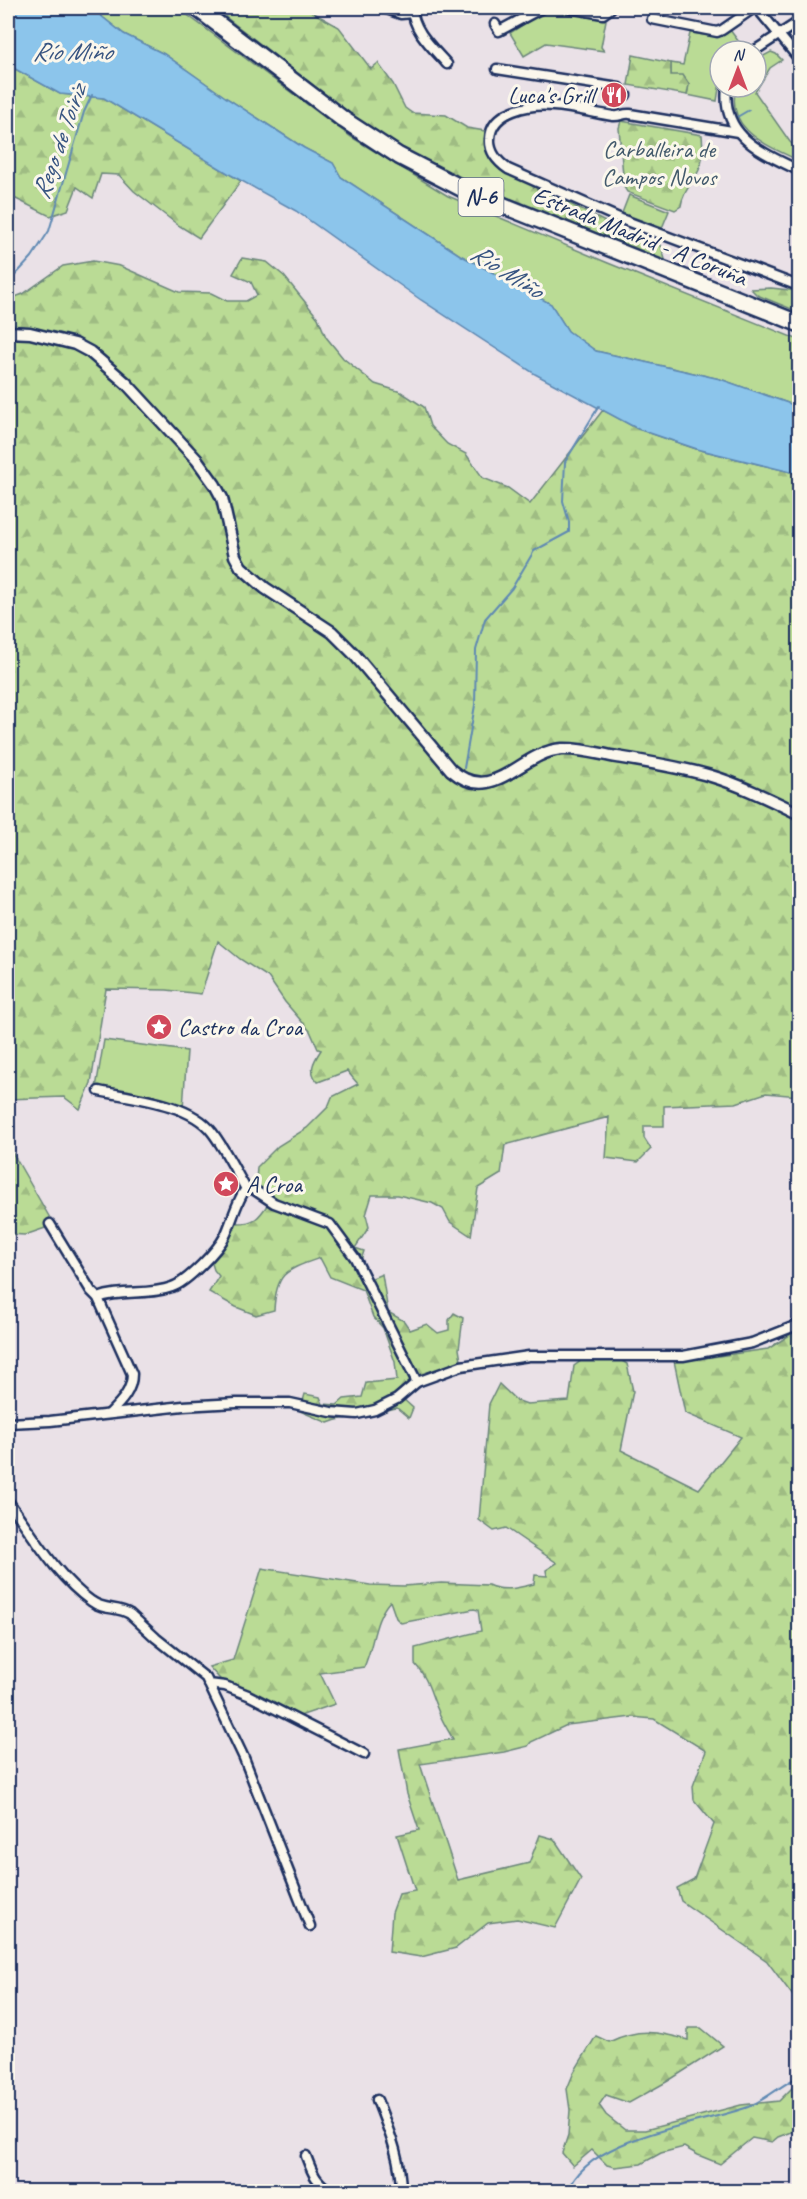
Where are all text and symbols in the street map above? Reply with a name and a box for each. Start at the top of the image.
water label: Río Miño [33,35,115,68]
north arrow [708,39,768,99]
text: N [733,45,746,65]
water label: Rego de Toiriz [24,77,95,203]
place label: Luca's Grill [508,80,598,110]
restaurant icon: Luca's Grill [599,80,629,110]
park label: Carballeira de Campos Novos [602,134,718,192]
road number: N-6 [458,178,504,216]
street label: Estrada Madrid - A Coruña [529,179,753,293]
water label: Río Miño [465,236,552,308]
place icon: Castro da Croa [144,1012,174,1042]
place label: Castro da Croa [178,1012,303,1042]
place icon: A Croa [211,1169,241,1199]
place label: A Croa [246,1169,303,1199]

